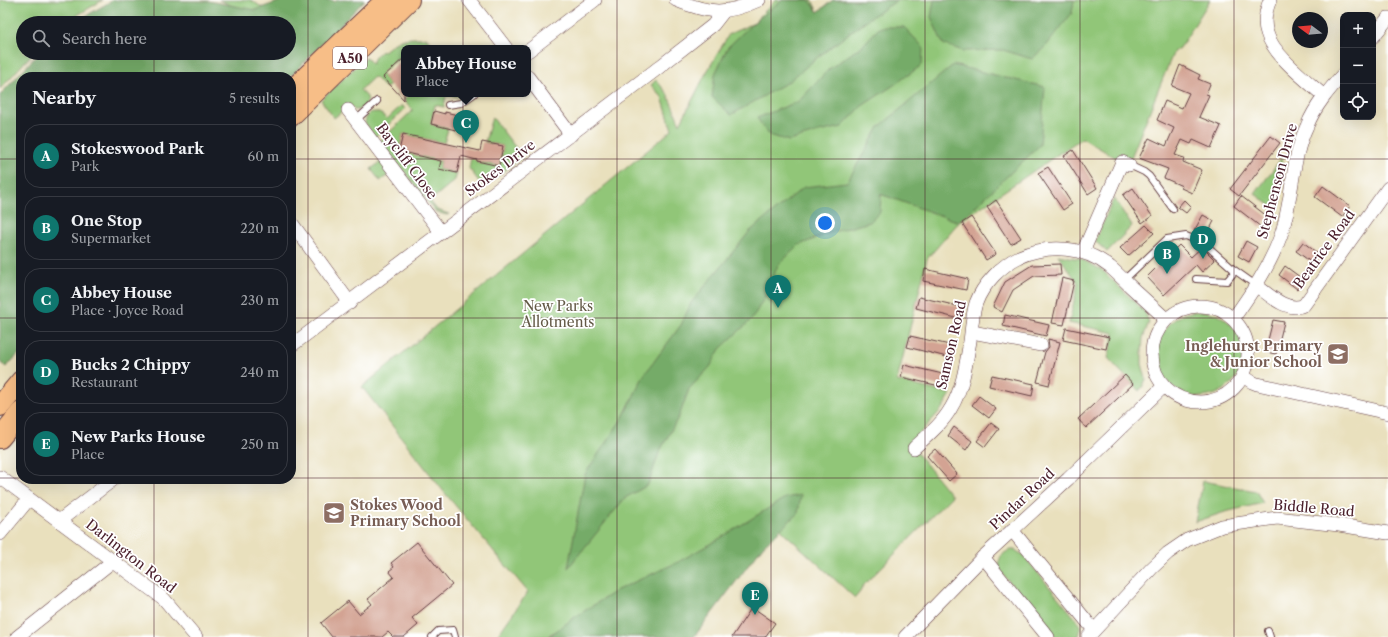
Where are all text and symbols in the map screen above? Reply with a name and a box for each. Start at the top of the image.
north arrow [1292,12,1328,48]
map controls [1340,12,1376,120]
button: + [1340,12,1376,48]
search box [16,16,296,60]
icon: search [30,27,52,49]
text: Search here [62,29,147,48]
popup [401,45,531,97]
road number: A50 [333,47,367,69]
button: − [1340,48,1376,84]
text: Abbey House [415,54,517,73]
text: Place [415,73,449,89]
button: locate [1340,84,1376,120]
text: Nearby [32,88,96,108]
text: 5 results [229,90,280,106]
pin: C [453,110,479,143]
street label: Baycliff Close [372,119,442,203]
street label: Stephenson Drive [1253,121,1301,241]
street label: Stokes Drive [461,136,539,200]
text: Stokeswood Park [71,139,204,158]
text: A [41,148,51,164]
text: 60 m [248,148,279,164]
text: Park [71,158,99,174]
street label: Beatrice Road [1289,205,1359,292]
text: One Stop [71,211,142,230]
your location [815,213,835,233]
text: B [41,220,51,236]
text: 220 m [240,220,279,236]
pin: D [1190,226,1216,259]
text: Supermarket [71,230,151,246]
pin: B [1154,241,1180,274]
pin: A [765,275,791,308]
text: Abbey House [71,283,172,302]
text: C [41,292,51,308]
text: 230 m [241,292,279,308]
park label: New Parks Allotments [521,297,594,331]
street label: Samson Road [932,298,970,391]
text: Place · Joyce Road [71,302,184,318]
place label: Inglehurst Primary & Junior School [1185,337,1322,371]
school or university icon: Inglehurst Primary & Junior School [1325,341,1351,367]
text: Bucks 2 Chippy [71,355,190,374]
text: D [40,364,52,380]
text: 240 m [240,364,279,380]
text: Restaurant [71,374,138,390]
text: New Parks House [71,427,205,446]
text: E [41,436,51,452]
text: 250 m [241,436,279,452]
text: Place [71,446,104,462]
street label: Pindar Road [986,464,1059,534]
street label: Biddle Road [1273,495,1356,521]
place label: Stokes Wood Primary School [350,496,461,530]
school or university icon: Stokes Wood Primary School [321,500,347,526]
street label: Darlington Road [82,515,180,597]
pin: E [742,582,768,615]

